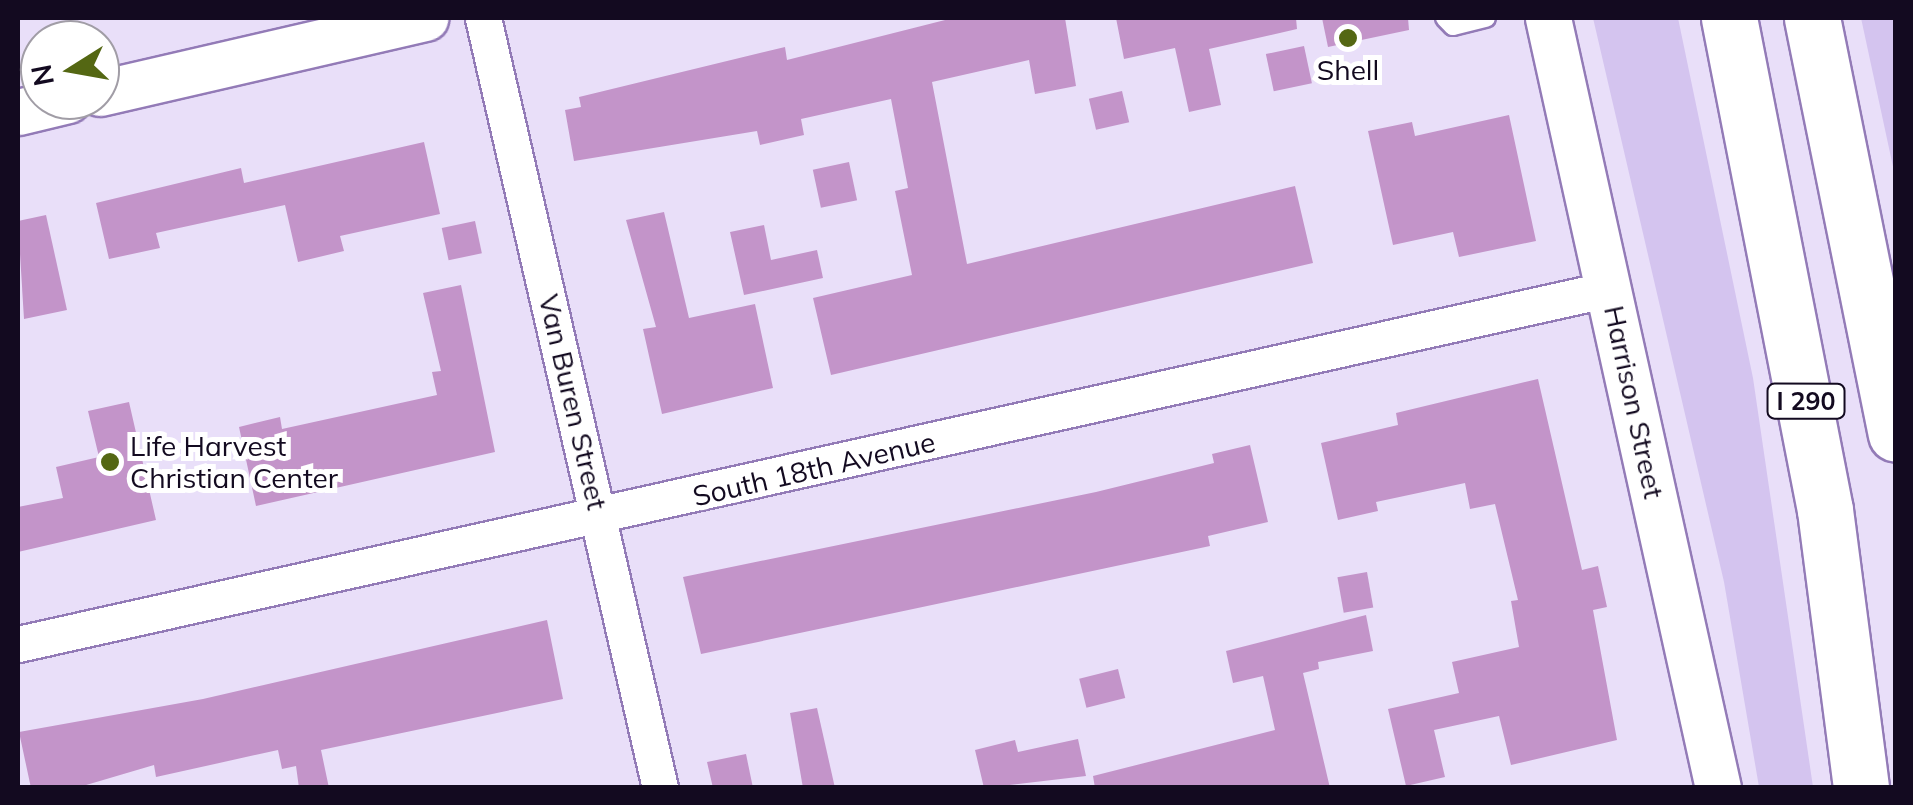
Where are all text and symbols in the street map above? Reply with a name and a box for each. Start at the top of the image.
north arrow [20,20,120,120]
marker: Shell [1337,27,1359,49]
place label: Shell [1317,53,1379,87]
text: N [23,62,61,89]
street label: Van Buren Street [532,291,614,513]
street label: Harrison Street [1597,303,1671,501]
road number: I 290 [1766,381,1846,421]
street label: South 18th Avenue [690,425,938,513]
place label: Life Harvest Christian Center [130,429,338,495]
marker: Life Harvest Christian Center [99,451,121,473]

